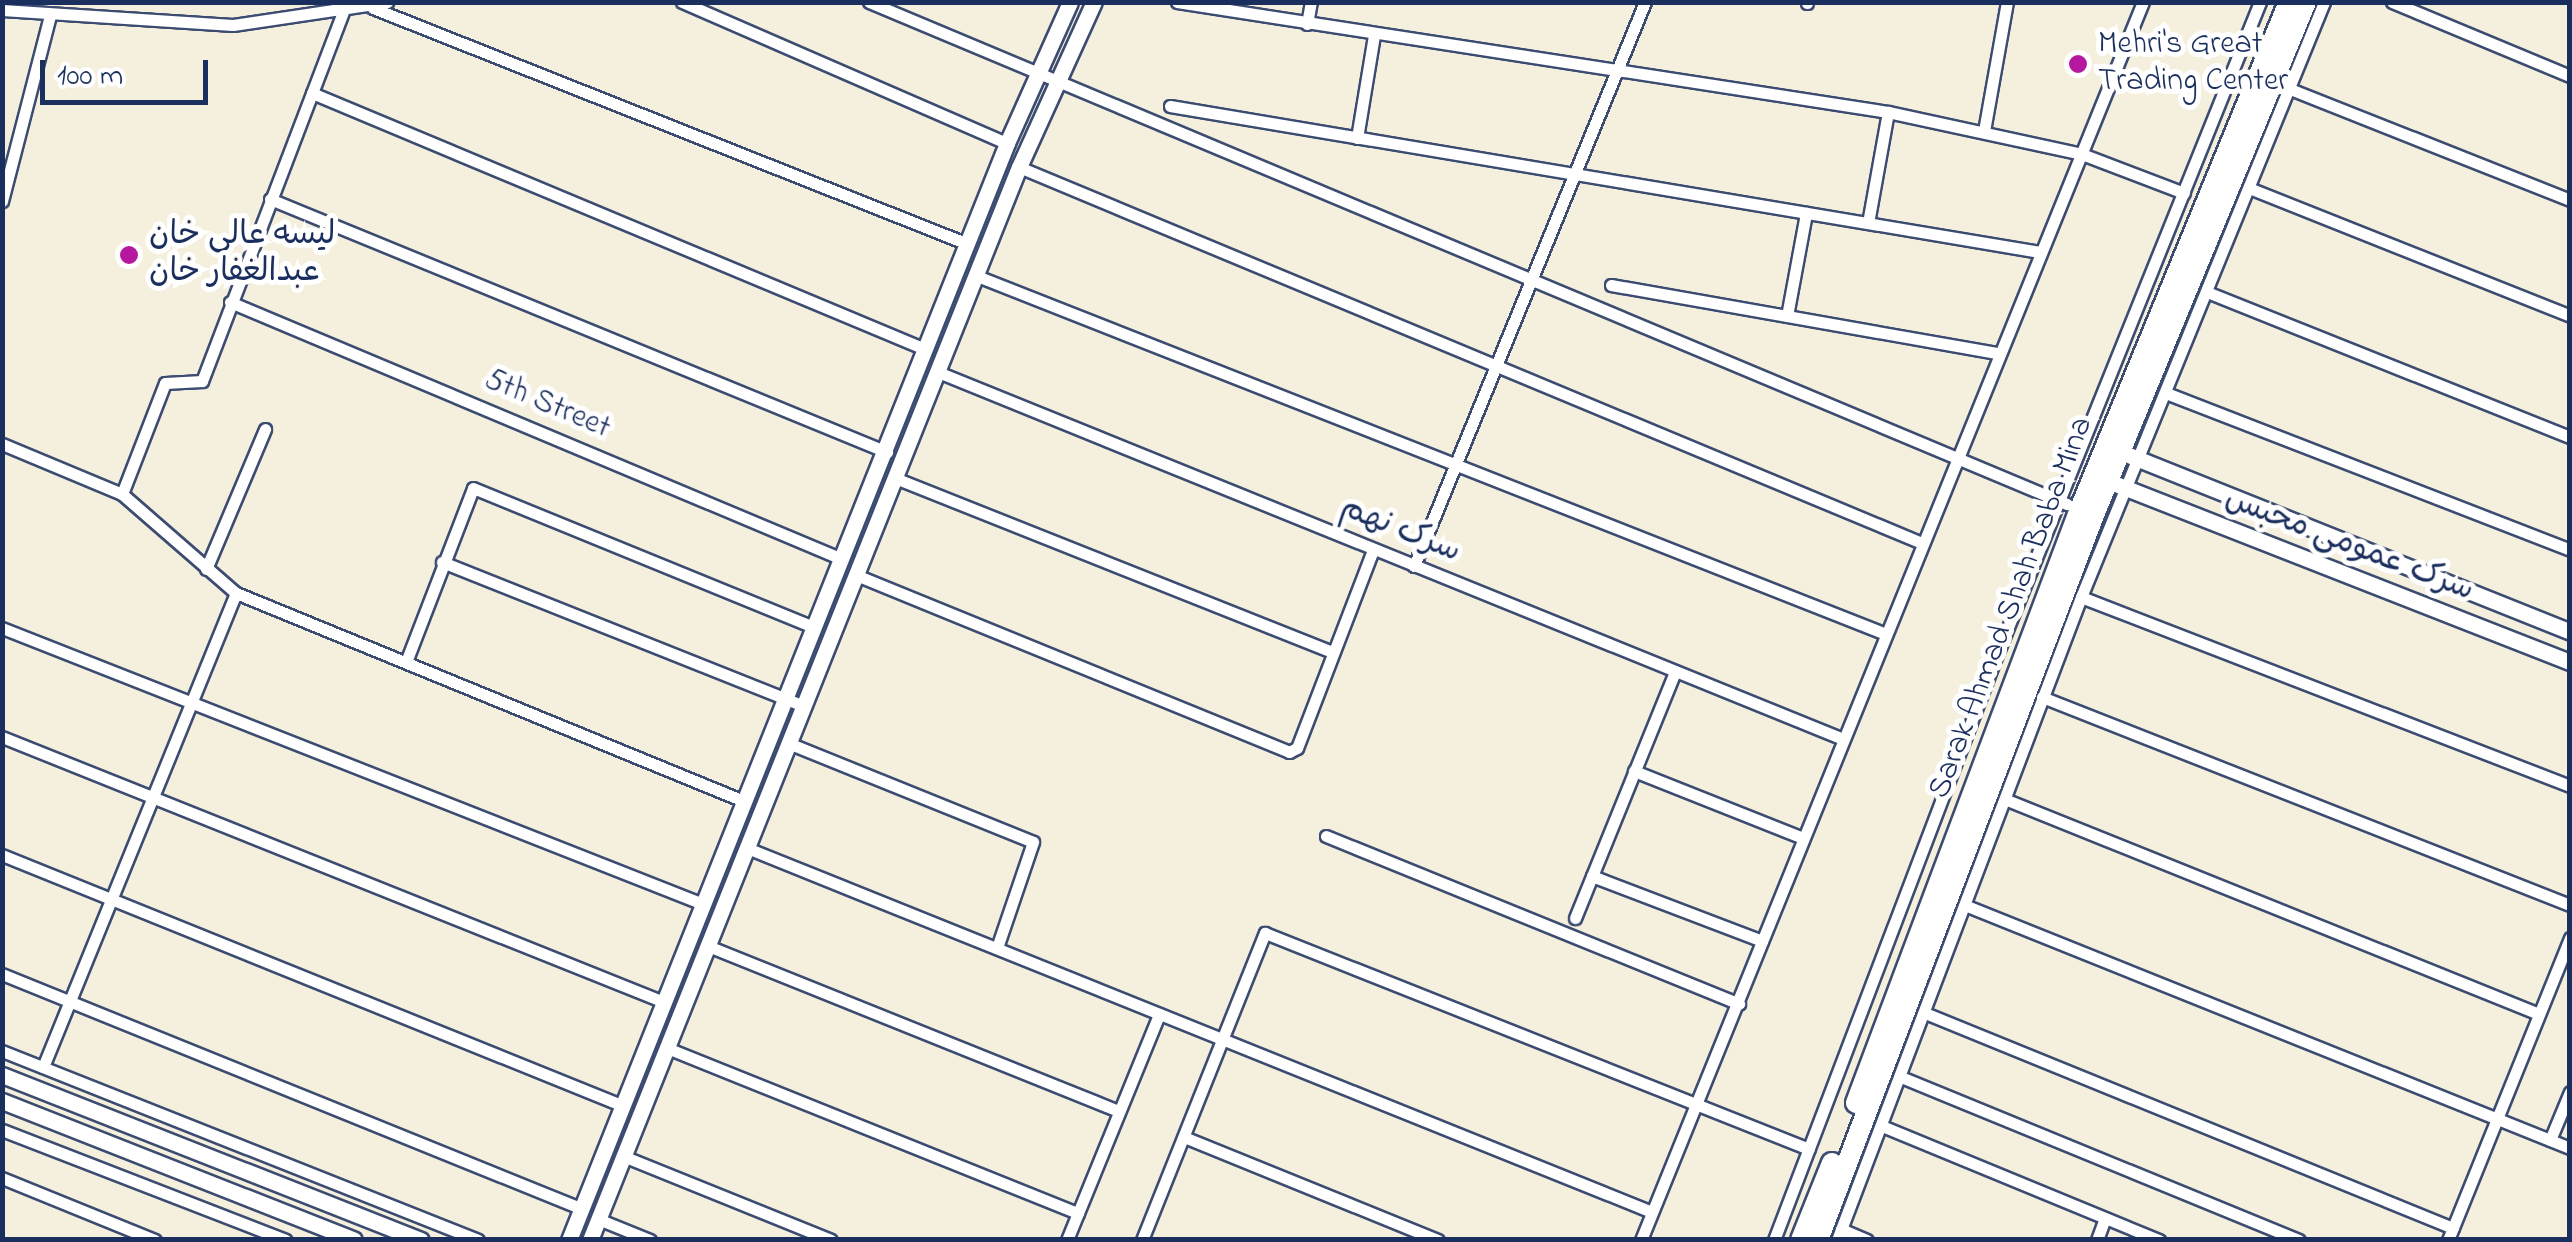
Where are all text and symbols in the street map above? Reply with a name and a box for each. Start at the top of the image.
place label: Mehri's Great Trading Center [2098,27,2288,102]
scale bar [45,40,212,102]
marker: Mehri's Great Trading Center [2067,53,2089,75]
text: 100 m [57,55,123,99]
place label: لیسه عالی خان عبدالغفار خان [149,218,335,293]
marker: لیسه عالی خان عبدالغفار خان [118,244,140,266]
street label: 5th Street [478,361,616,449]
street label: Sarak Ahmad Shah Baba Mina [1921,412,2103,804]
street label: سرک عمومی محبس [2219,481,2479,611]
street label: سرک نهم [1334,490,1466,572]

